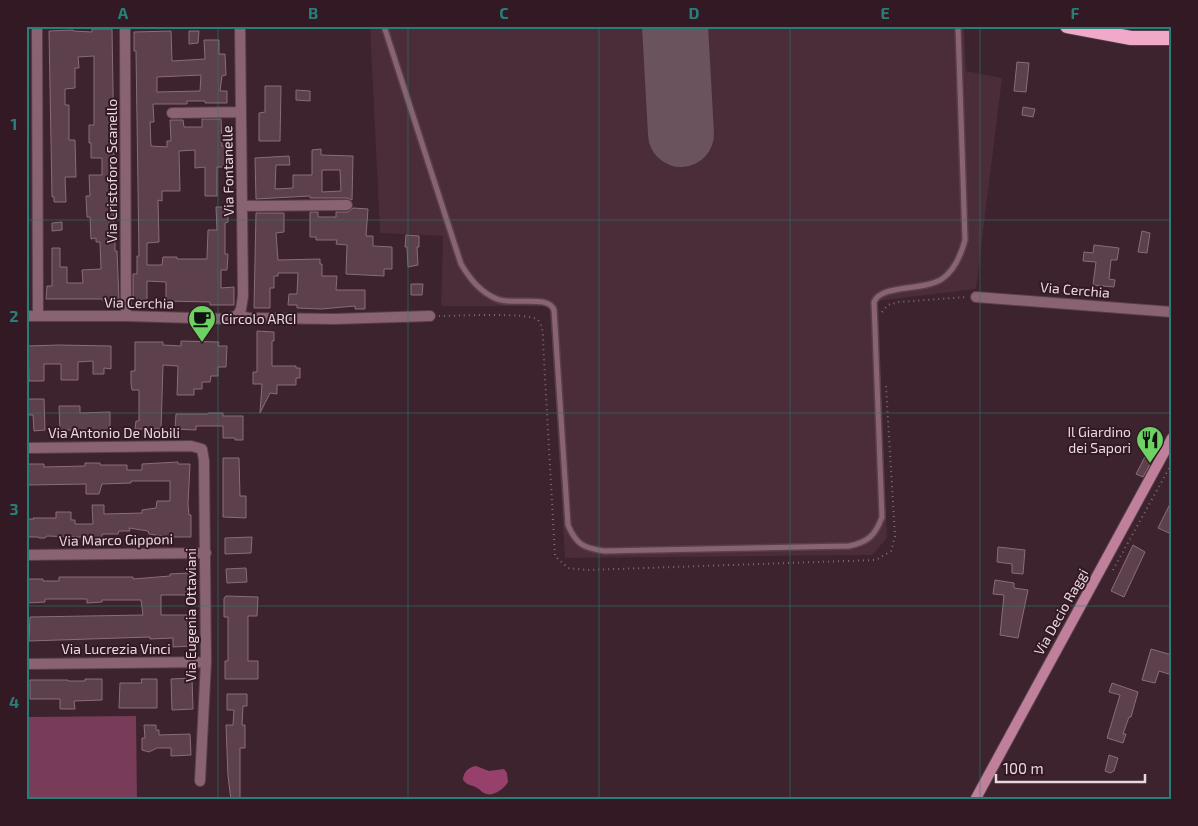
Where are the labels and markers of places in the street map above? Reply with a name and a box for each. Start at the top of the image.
cafe icon: Circolo ARCI [187,304,217,343]
place label: Circolo ARCI [221,310,296,327]
place label: Il Giardino dei Sapori [1067,423,1131,456]
restaurant icon: Il Giardino dei Sapori [1135,425,1165,464]

